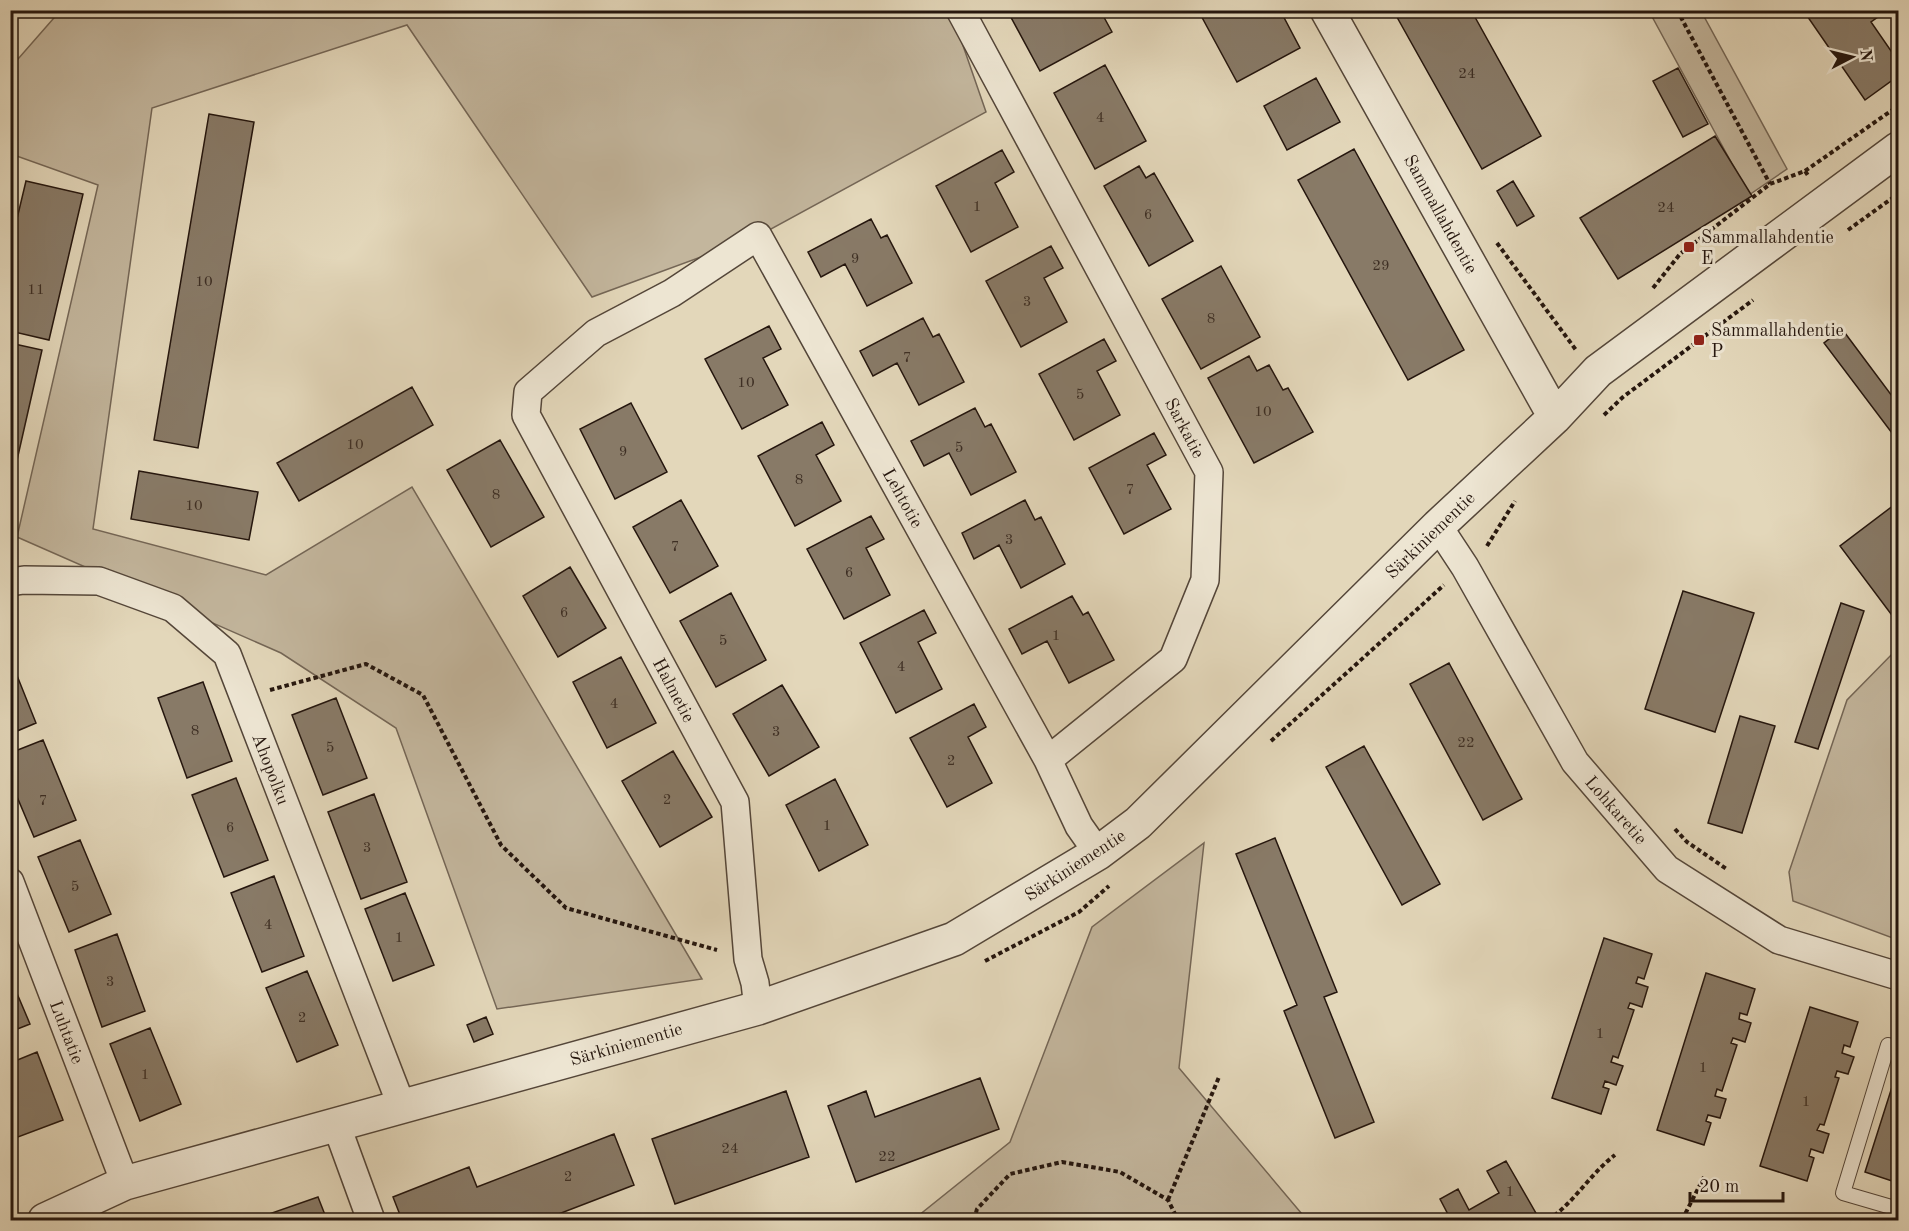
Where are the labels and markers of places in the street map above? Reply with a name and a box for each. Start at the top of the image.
place label: Sammallahdentie E [1701,229,1834,268]
marker: Sammallahdentie E [1682,240,1696,254]
place label: Sammallahdentie P [1711,322,1844,361]
marker: Sammallahdentie P [1692,333,1706,347]

